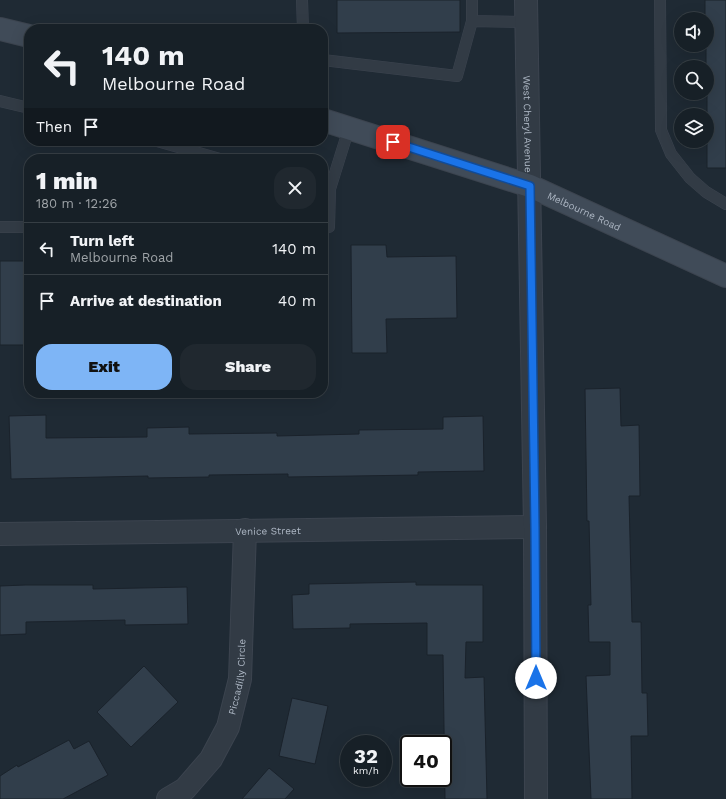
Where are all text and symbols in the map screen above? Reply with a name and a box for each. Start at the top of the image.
map controls [674,12,714,148]
button: sound [674,12,714,52]
text: 140 m [102,39,185,72]
icon: left [36,40,88,92]
button: search [674,60,714,100]
text: Melbourne Road [102,73,245,94]
street label: West Cheryl Avenue [521,75,534,173]
button: layers [674,108,714,148]
icon: arrive [80,116,102,138]
text: Then [36,118,72,136]
pin [376,125,410,159]
icon: arrive [382,131,404,153]
text: 1 min [36,167,98,195]
button: close [274,167,316,209]
street label: Melbourne Road [546,190,623,233]
text: 180 m · 12:26 [36,196,118,211]
text: Turn left [70,232,134,250]
icon: left [36,238,58,260]
text: 140 m [272,240,316,258]
text: Melbourne Road [70,250,173,265]
icon: arrive [36,290,58,312]
text: Arrive at destination [70,292,222,310]
text: 40 m [278,292,316,310]
button: Exit [36,344,172,390]
button: Share [180,344,316,390]
street label: Venice Street [235,525,302,537]
street label: Piccadilly Circle [226,638,247,716]
position arrow [515,657,557,699]
speed limit sign: 40 [400,735,452,787]
text: 32 [354,744,378,768]
text: km/h [353,765,379,776]

